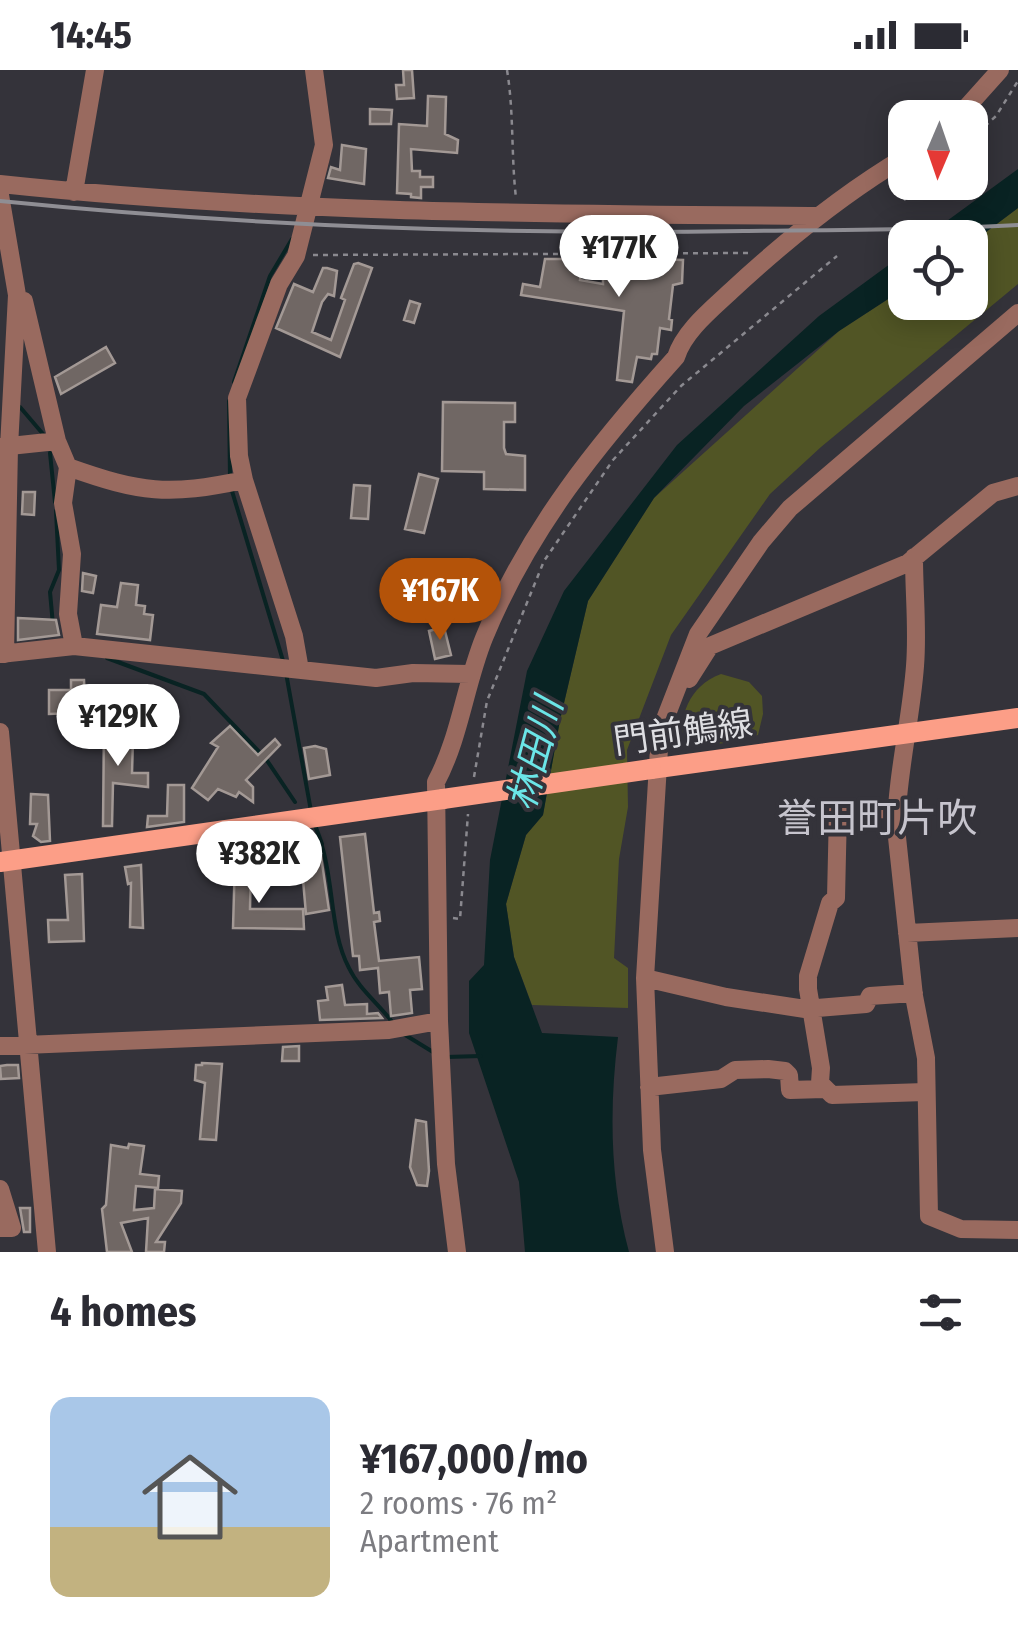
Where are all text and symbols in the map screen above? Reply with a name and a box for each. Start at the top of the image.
text: 14:45 [50,12,132,58]
north arrow [888,100,988,200]
map controls [888,100,988,320]
pin: ¥177K [549,215,689,300]
button: locate [888,220,988,320]
text: ¥177K [581,228,657,266]
pin: ¥167K [370,558,510,643]
text: ¥167K [401,571,479,609]
pin: ¥129K [48,684,188,769]
water label: 林田川 [498,689,573,815]
text: ¥129K [79,697,157,735]
street label: 門前鵤線 [611,701,755,763]
district label: 誉田町片吹 [777,795,977,843]
pin: ¥382K [189,821,329,906]
text: ¥382K [218,834,300,872]
icon: filters [913,1285,968,1340]
text: 4 homes [50,1287,197,1337]
text: ¥167,000/mo [360,1434,588,1484]
icon: home [130,1437,250,1557]
text: 2 rooms · 76 m² [360,1484,557,1522]
text: Apartment [360,1522,499,1560]

